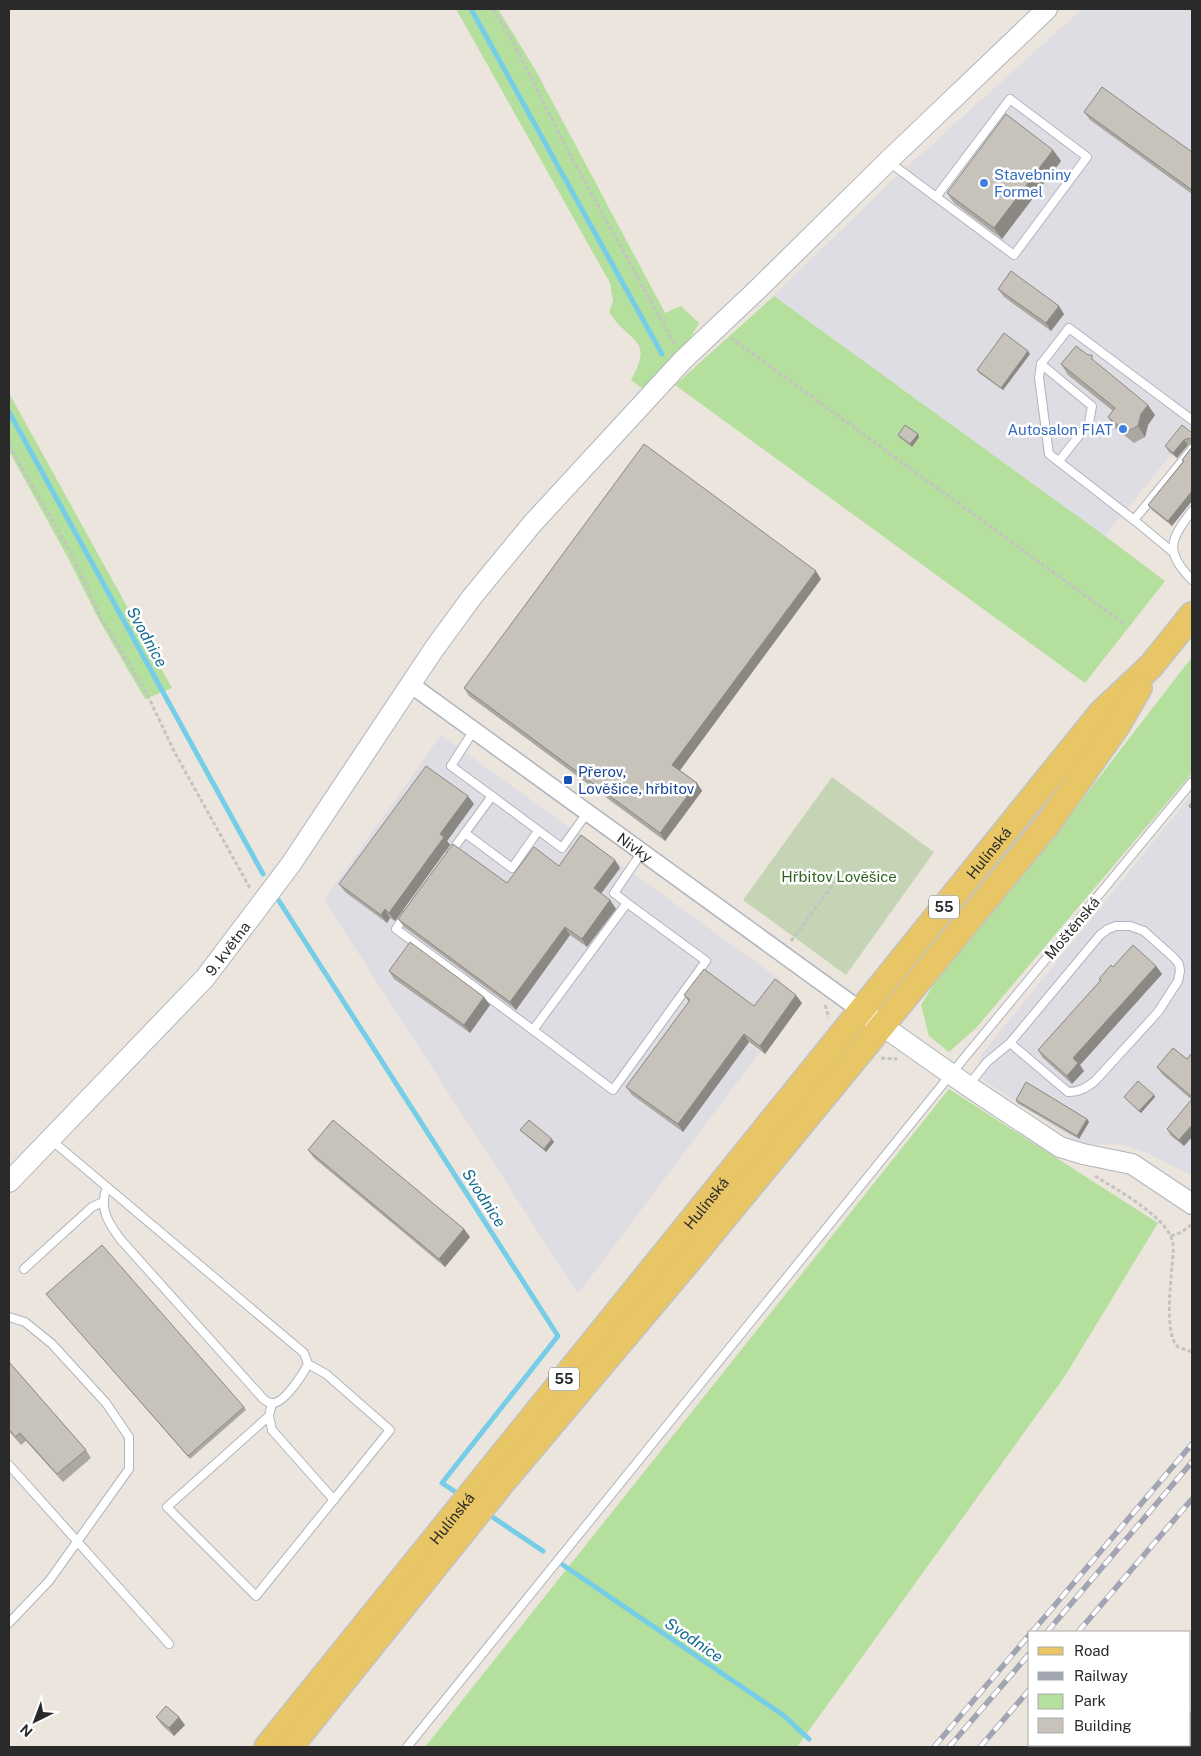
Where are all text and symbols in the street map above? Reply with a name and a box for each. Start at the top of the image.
place label: Stavebniny Formel [994,166,1071,200]
marker: Stavebniny Formel [978,177,990,189]
place label: Autosalon FIAT [1007,421,1113,438]
marker: Autosalon FIAT [1117,423,1129,435]
water label: Svodnice [123,604,171,671]
place label: Přerov, Lověšice, hřbitov [578,763,695,797]
marker: Přerov, Lověšice, hřbitov [562,774,574,786]
street label: Hulínská [963,823,1014,882]
street label: Nivky [614,829,656,865]
park label: Hřbitov Lověšice [781,868,897,885]
street label: Moštěnská [1041,894,1103,962]
road number: 55 [929,896,959,919]
street label: 9. května [202,918,253,979]
water label: Svodnice [458,1165,510,1231]
street label: Hulínská [680,1174,732,1232]
road number: 55 [549,1368,579,1390]
street label: Hulínská [426,1489,477,1547]
water label: Svodnice [661,1614,727,1666]
legend [1028,1631,1191,1746]
text: Road [1074,1642,1110,1659]
text: Railway [1074,1667,1128,1684]
text: Park [1074,1692,1106,1709]
north arrow [10,1696,60,1746]
text: Building [1074,1717,1132,1734]
text: N [17,1721,36,1740]

